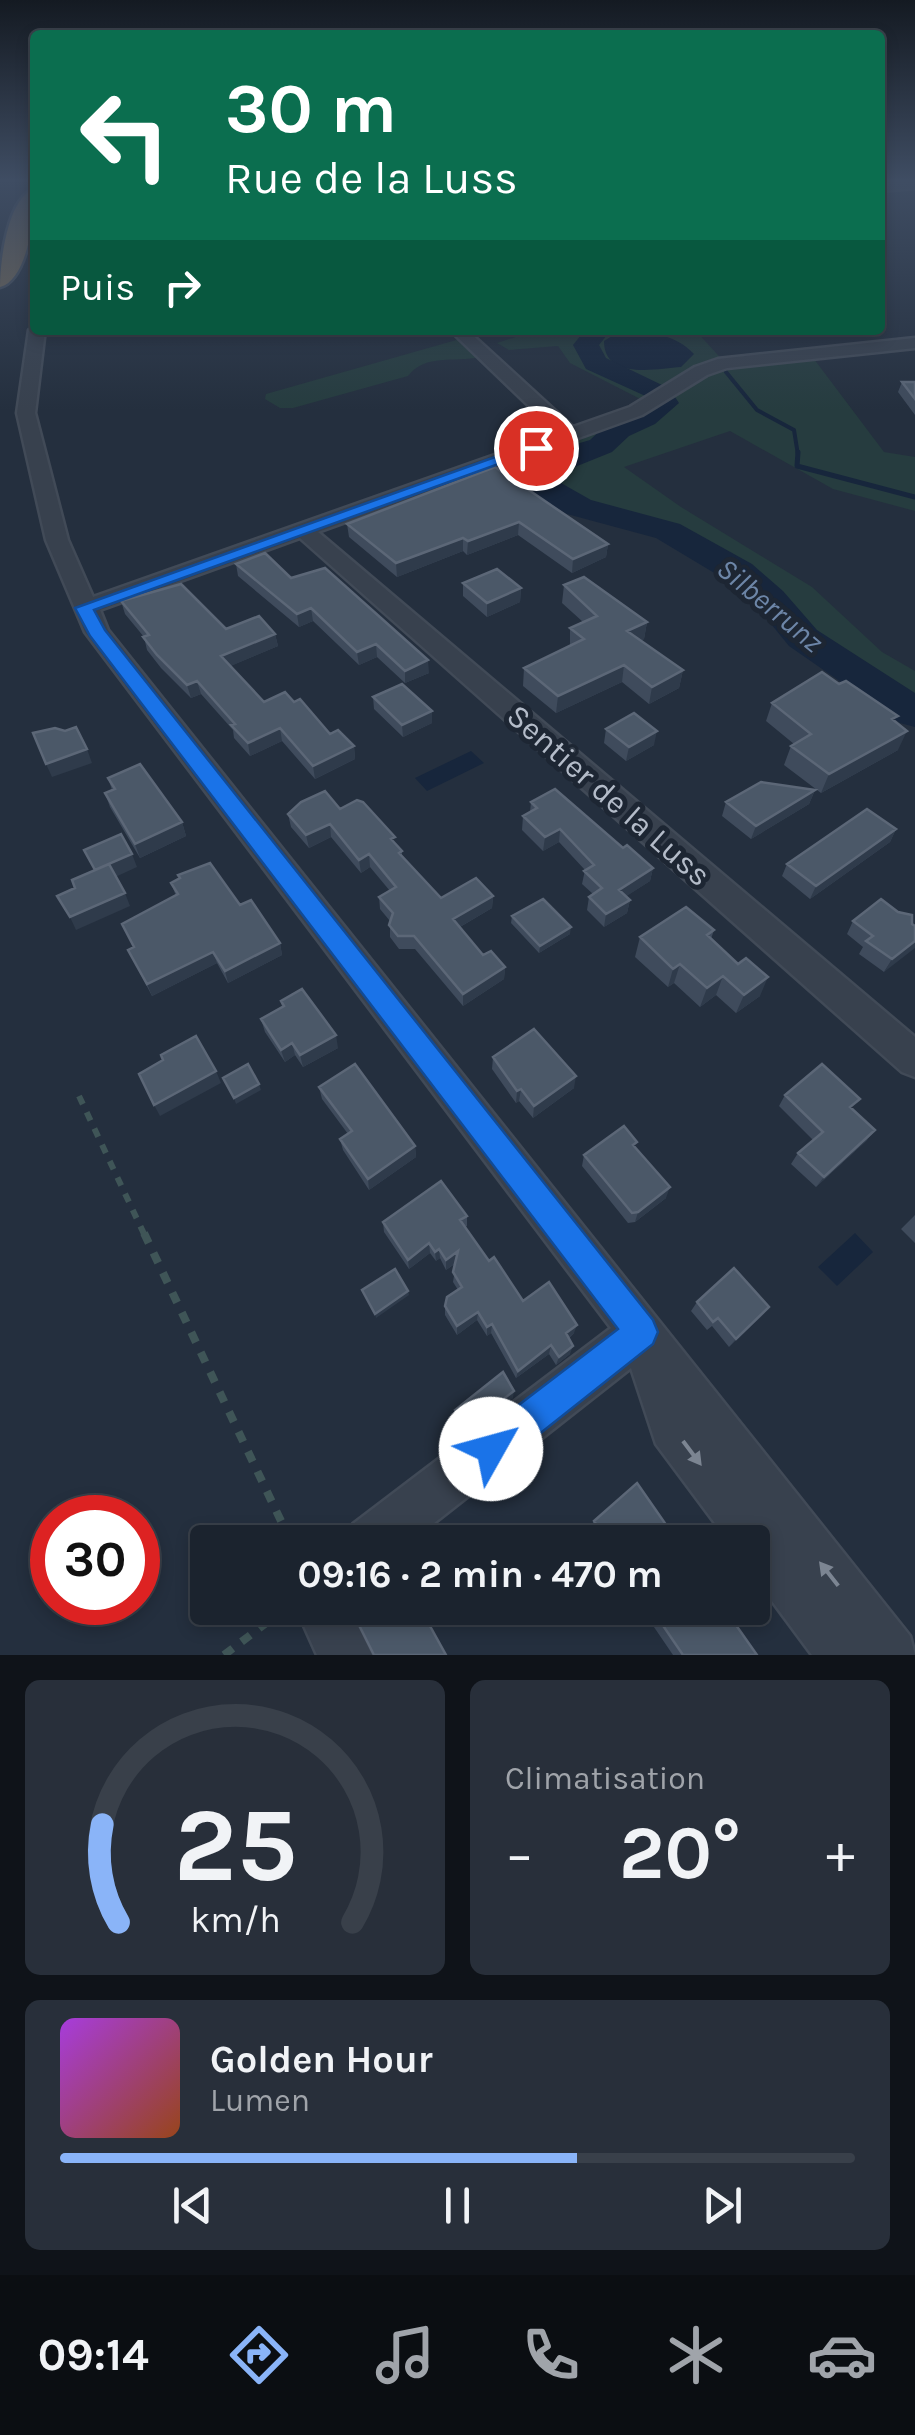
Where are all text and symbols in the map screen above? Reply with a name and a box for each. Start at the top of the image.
text: 30 m [225,68,397,150]
icon: left [60,70,190,200]
text: Rue de la Luss [225,152,518,204]
icon: right [155,260,210,315]
text: Puis [60,265,135,310]
pin [494,406,579,491]
icon: arrive [509,421,564,476]
water label: Silberrunz [710,550,831,660]
street label: Sentier de la Luss [499,697,718,894]
position arrow [439,1397,543,1501]
one-way arrow [682,1440,702,1466]
speed limit sign: 30 [30,1495,160,1625]
text: 09:16 · 2 min · 470 m [298,1552,662,1597]
one-way arrow [818,1562,839,1588]
text: Climatisation [505,1760,705,1797]
text: 25 [173,1785,297,1906]
text: 20° [619,1809,741,1897]
text: − [505,1822,534,1886]
text: + [826,1822,855,1886]
text: km/h [190,1899,280,1941]
text: Golden Hour [210,2037,433,2082]
text: Lumen [210,2082,310,2119]
icon: previous [165,2178,220,2233]
icon: pause [430,2178,485,2233]
icon: next [695,2178,750,2233]
icon: directions [224,2320,294,2390]
icon: music [370,2320,440,2390]
icon: phone [516,2320,586,2390]
icon: climate [661,2320,731,2390]
icon: car [807,2320,877,2390]
text: 09:14 [38,2329,149,2381]

